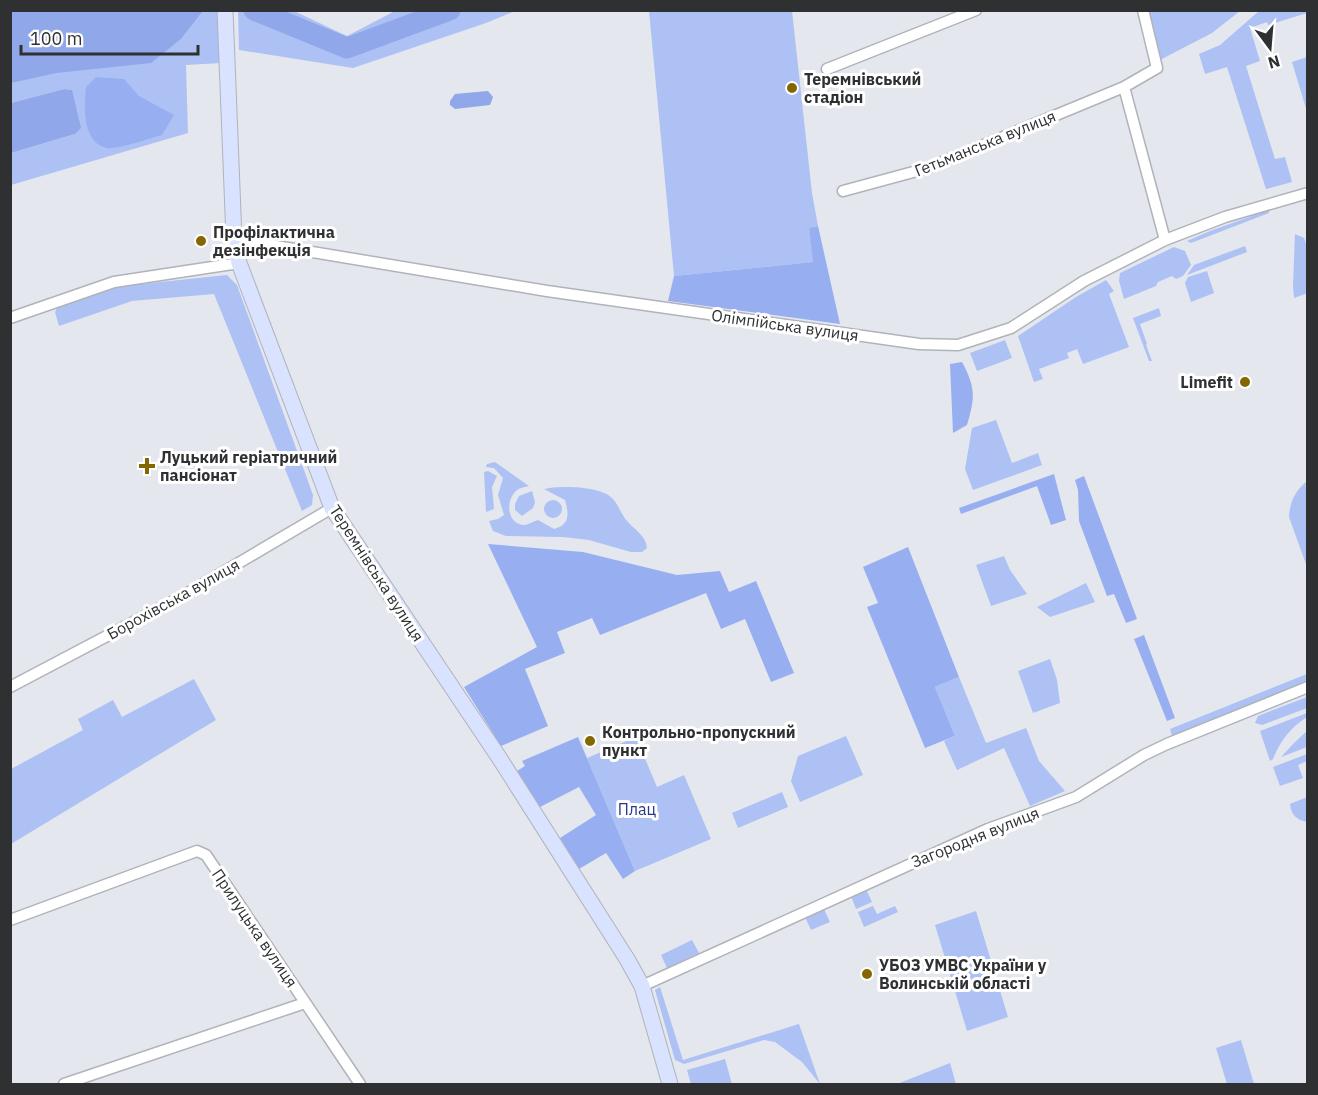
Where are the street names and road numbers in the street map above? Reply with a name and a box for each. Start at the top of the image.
street label: Гетьманська вулиця [912,106,1058,180]
street label: Олімпійська вулиця [710,305,860,345]
street label: Теремнівська вулиця [325,501,429,645]
street label: Борохівська вулиця [103,554,243,644]
street label: Загородня вулиця [908,802,1042,872]
street label: Прилуцька вулиця [208,865,302,991]

